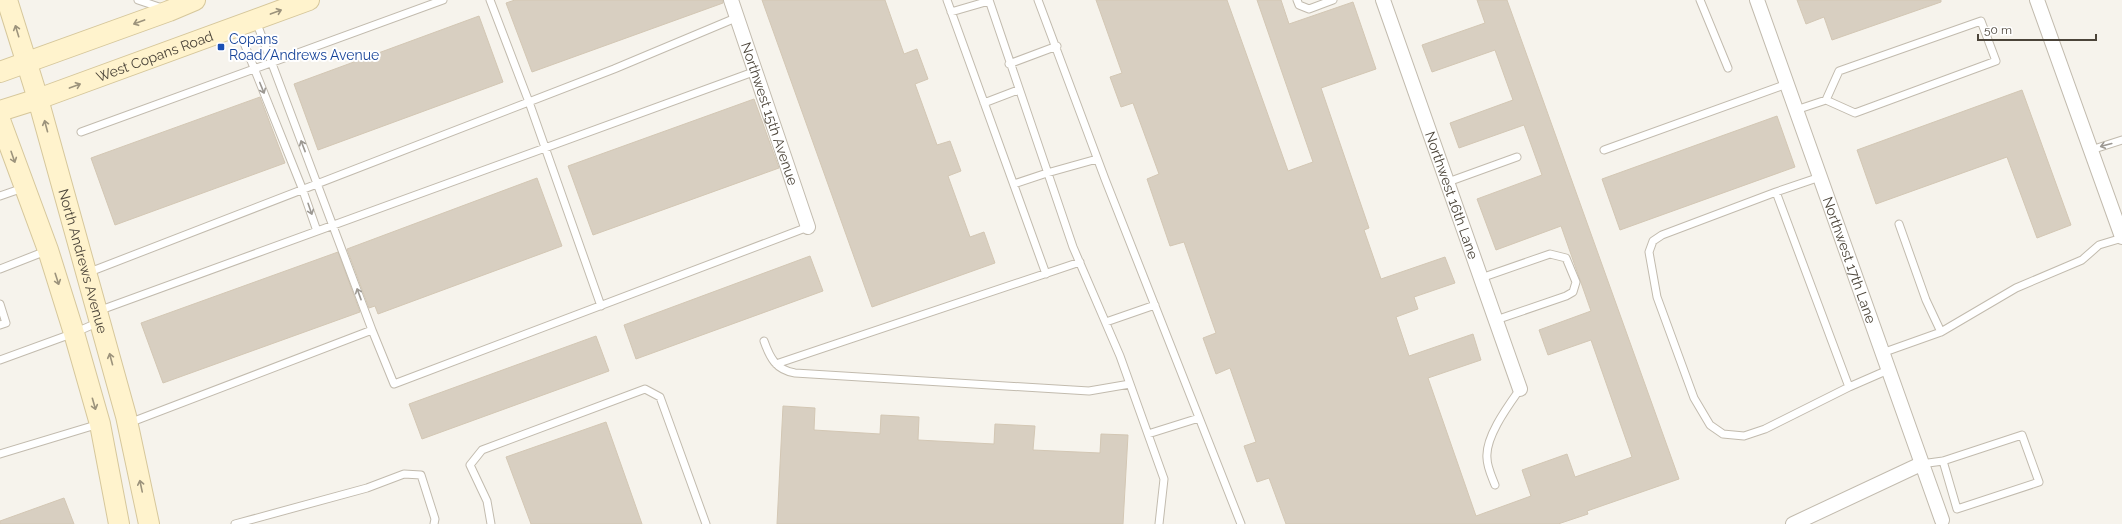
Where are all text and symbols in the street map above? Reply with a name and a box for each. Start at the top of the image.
one-way arrow [270,7,282,15]
scale bar [1978,16,2096,42]
one-way arrow [133,19,146,26]
text: 50 m [1984,23,2012,37]
one-way arrow [12,25,20,37]
street label: West Copans Road [94,28,215,85]
place label: Copans Road/Andrews Avenue [229,31,379,63]
street label: Northwest 15th Avenue [738,40,801,187]
marker: Copans Road/Andrews Avenue [216,42,226,52]
one-way arrow [69,81,81,89]
one-way arrow [259,82,266,94]
one-way arrow [42,119,49,132]
street label: Northwest 16th Lane [1422,129,1482,261]
one-way arrow [299,141,307,153]
one-way arrow [2100,142,2113,149]
one-way arrow [10,150,17,163]
street label: North Andrews Avenue [55,187,111,335]
street label: Northwest 17th Lane [1820,195,1879,325]
one-way arrow [306,203,314,215]
one-way arrow [54,272,61,285]
one-way arrow [355,287,362,300]
one-way arrow [106,352,114,365]
one-way arrow [91,397,98,410]
one-way arrow [136,480,144,493]

